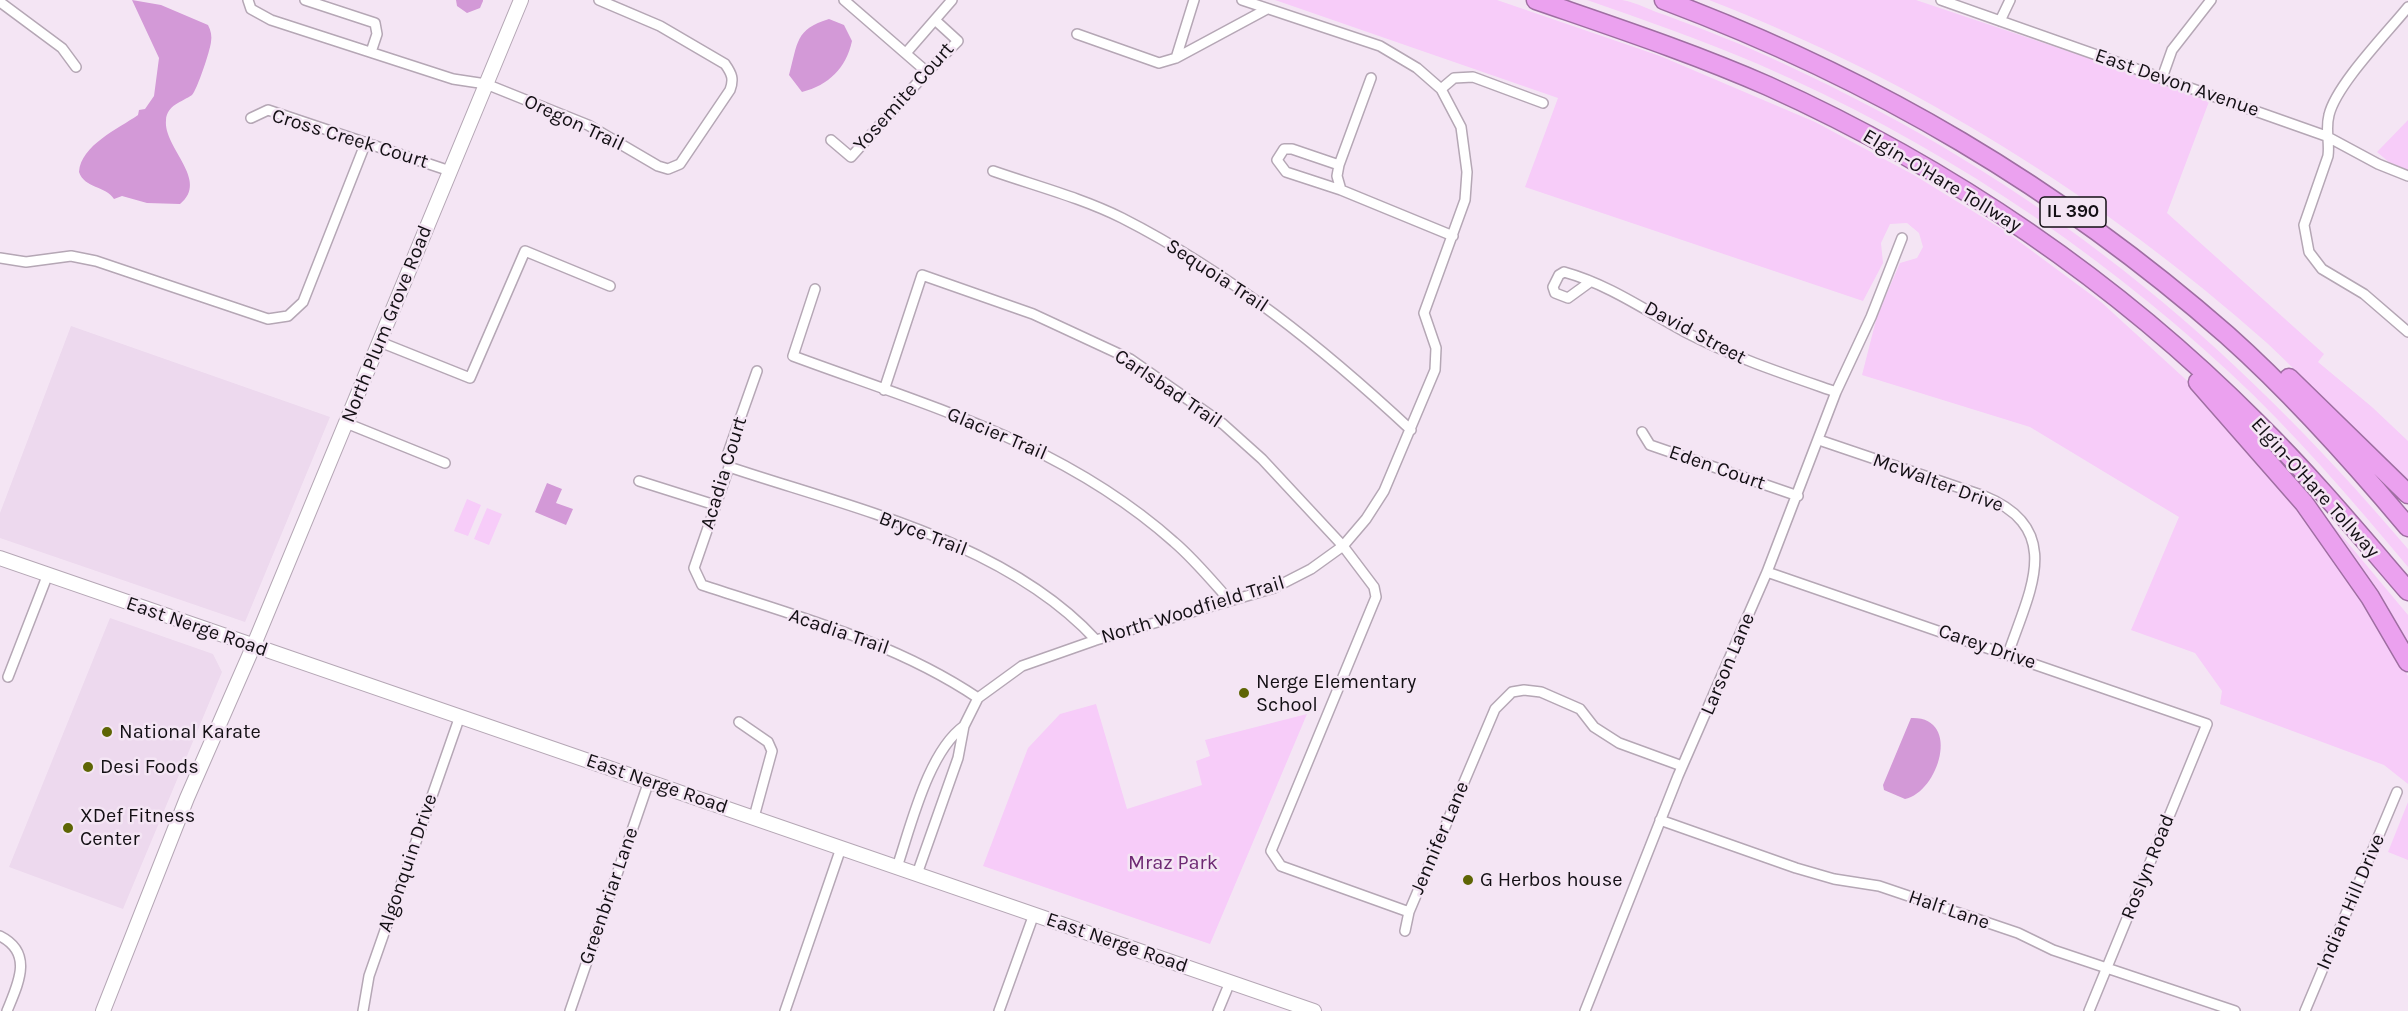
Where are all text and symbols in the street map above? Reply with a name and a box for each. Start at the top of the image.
street label: Yosemite Court [849,37,959,157]
street label: East Devon Avenue [2092,44,2262,122]
street label: Oregon Trail [520,89,628,157]
street label: Cross Creek Court [269,104,431,174]
street label: Elgin-O'Hare Tollway [1858,124,2026,238]
road number: IL 390 [2040,197,2106,227]
street label: North Plum Grove Road [336,222,438,426]
street label: Sequoia Trail [1161,234,1273,318]
street label: David Street [1640,296,1750,370]
street label: Carlsbad Trail [1110,344,1226,434]
street label: Glacier Trail [943,402,1051,466]
street label: Elgin-O'Hare Tollway [2246,413,2384,563]
street label: Acadia Court [696,414,752,532]
street label: Eden Court [1666,440,1768,496]
street label: McWalter Drive [1869,448,2007,518]
street label: Bryce Trail [875,506,971,562]
street label: North Woodfield Trail [1098,571,1288,649]
street label: East Nerge Road [123,592,271,662]
street label: Acadia Trail [786,604,892,660]
street label: Larson Lane [1696,609,1760,719]
street label: Carey Drive [1935,619,2039,675]
place label: Nerge Elementary School [1256,670,1416,717]
marker: Nerge Elementary School [1237,686,1251,700]
place label: National Karate [119,720,261,744]
marker: National Karate [100,725,114,739]
street label: East Nerge Road [583,749,731,819]
place label: Desi Foods [100,755,199,779]
marker: Desi Foods [81,760,95,774]
street label: Jennifer Lane [1405,778,1475,898]
street label: Algonquin Drive [373,791,443,935]
place label: XDef Fitness Center [80,804,195,851]
street label: Roslyn Road [2116,811,2180,923]
marker: XDef Fitness Center [61,821,75,835]
street label: Greenbriar Lane [574,824,644,968]
street label: Indian Hill Drive [2312,830,2390,974]
park label: Mraz Park [1128,851,1218,875]
place label: G Herbos house [1480,868,1622,892]
marker: G Herbos house [1461,873,1475,887]
street label: Half Lane [1905,885,1993,935]
street label: East Nerge Road [1043,908,1191,978]

